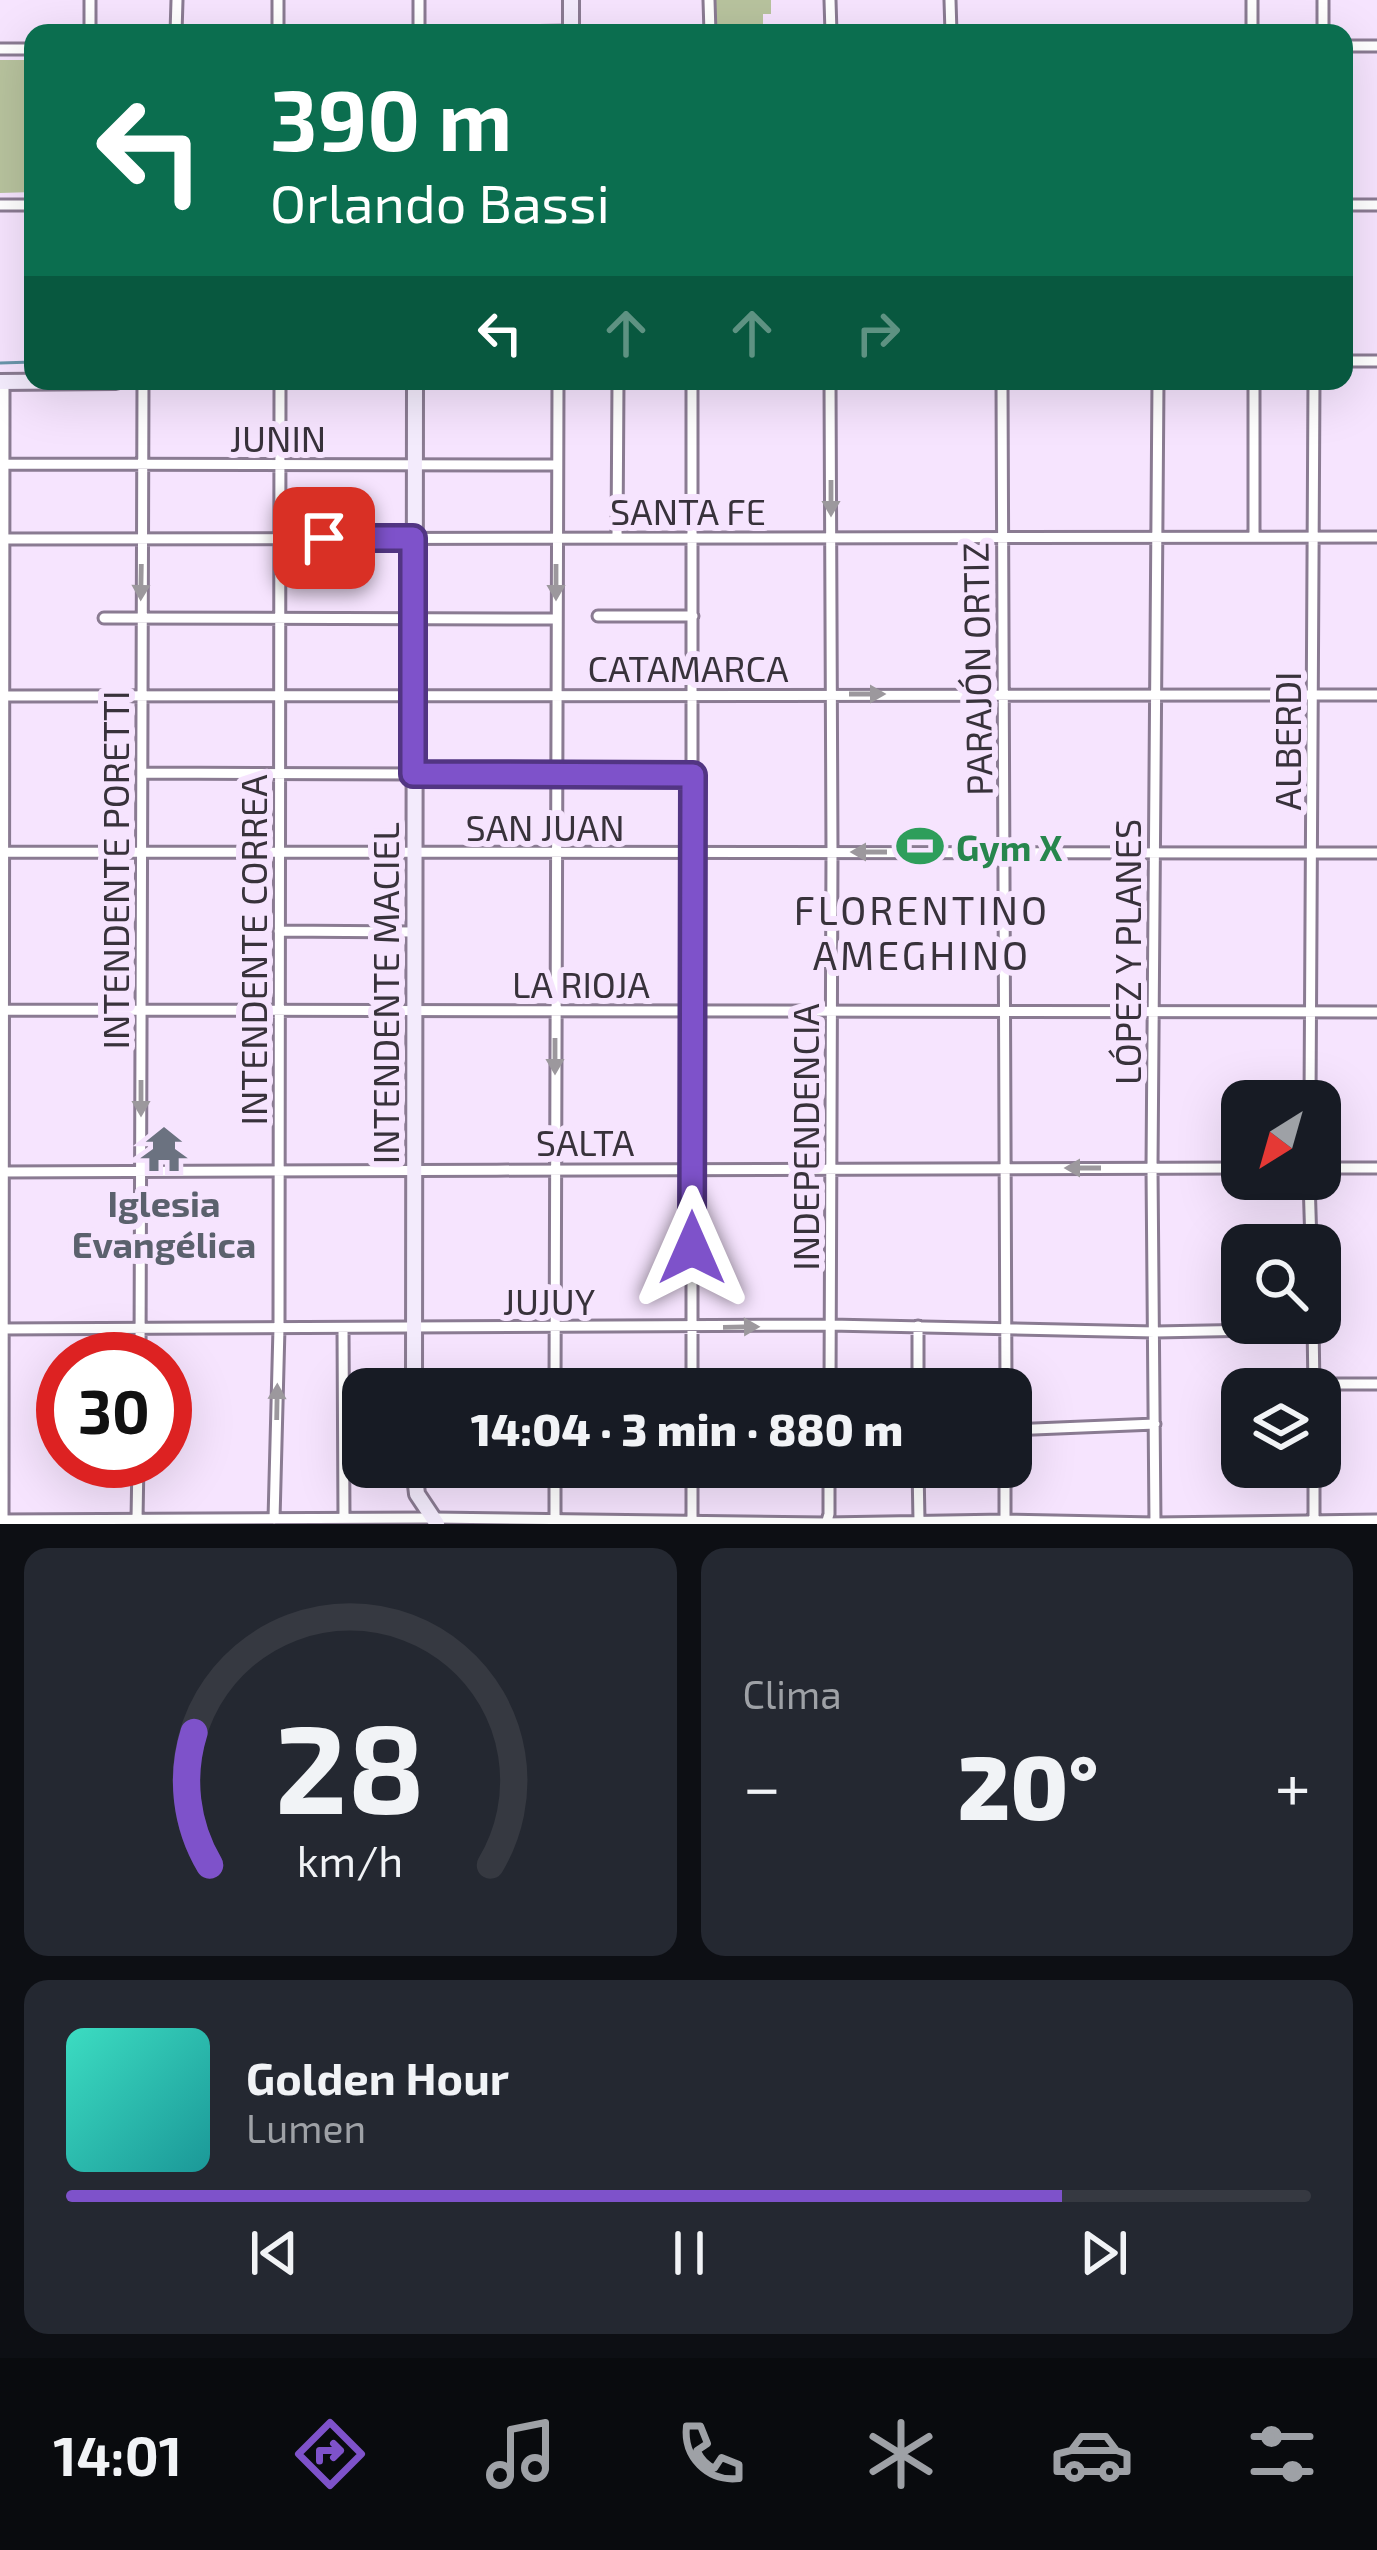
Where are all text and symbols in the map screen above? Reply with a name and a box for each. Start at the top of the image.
text: 390 m [270,67,512,168]
icon: left [72,72,228,228]
text: Orlando Bassi [270,169,610,234]
icon: left [467,300,533,366]
icon: ahead [593,300,659,366]
icon: ahead [719,300,785,366]
icon: right [845,300,911,366]
street label: JUNIN [230,416,326,459]
one-way arrow [821,480,841,518]
pin [273,487,375,589]
street label: SANTA FE [610,489,766,532]
icon: arrive [291,505,357,571]
street label: PARAJÓN ORTIZ [952,542,1000,796]
one-way arrow [131,564,151,602]
one-way arrow [546,564,566,602]
street label: CATAMARCA [587,646,789,689]
street label: ALBERDI [1265,672,1308,810]
one-way arrow [849,684,887,704]
street label: INTENDENTE PORETTI [93,691,136,1049]
street label: INTENDENTE CORREA [231,774,274,1126]
street label: SAN JUAN [465,805,625,848]
street label: LÓPEZ Y PLANES [1105,819,1148,1085]
sports icon: Gym X [895,821,945,871]
street label: INTENDENTE MACIEL [363,822,406,1164]
place label: Gym X [956,825,1062,869]
one-way arrow [849,842,887,862]
district label: FLORENTINO AMEGHINO [794,886,1050,978]
street label: LA RIOJA [512,962,650,1005]
street label: INDEPENDENCIA [783,1003,826,1271]
one-way arrow [545,1038,565,1076]
one-way arrow [131,1080,151,1118]
north arrow [1221,1080,1341,1200]
map controls [1221,1080,1341,1488]
street label: SALTA [536,1120,635,1163]
temple icon: Iglesia Evangélica [139,1124,189,1174]
one-way arrow [1063,1158,1101,1178]
place label: Iglesia Evangélica [72,1181,256,1265]
position arrow [629,1185,755,1311]
button: search [1221,1224,1341,1344]
street label: JUJUY [503,1279,596,1322]
one-way arrow [723,1317,761,1337]
speed limit sign: 30 [36,1332,192,1488]
button: layers [1221,1368,1341,1488]
one-way arrow [268,1382,287,1420]
text: 14:04 · 3 min · 880 m [471,1401,903,1455]
text: Clima [743,1670,842,1717]
text: 28 [275,1689,425,1839]
text: 20° [957,1730,1099,1838]
text: − [743,1745,781,1824]
text: + [1275,1745,1311,1824]
text: km/h [297,1834,403,1886]
text: Golden Hour [246,2050,509,2104]
text: Lumen [246,2104,366,2151]
icon: previous [241,2220,307,2286]
icon: pause [656,2220,722,2286]
icon: next [1071,2220,1137,2286]
icon: directions [288,2412,372,2496]
icon: music [479,2412,563,2496]
icon: phone [669,2412,753,2496]
icon: climate [859,2412,943,2496]
icon: car [1050,2412,1134,2496]
icon: filters [1240,2412,1324,2496]
text: 14:01 [53,2422,182,2487]

